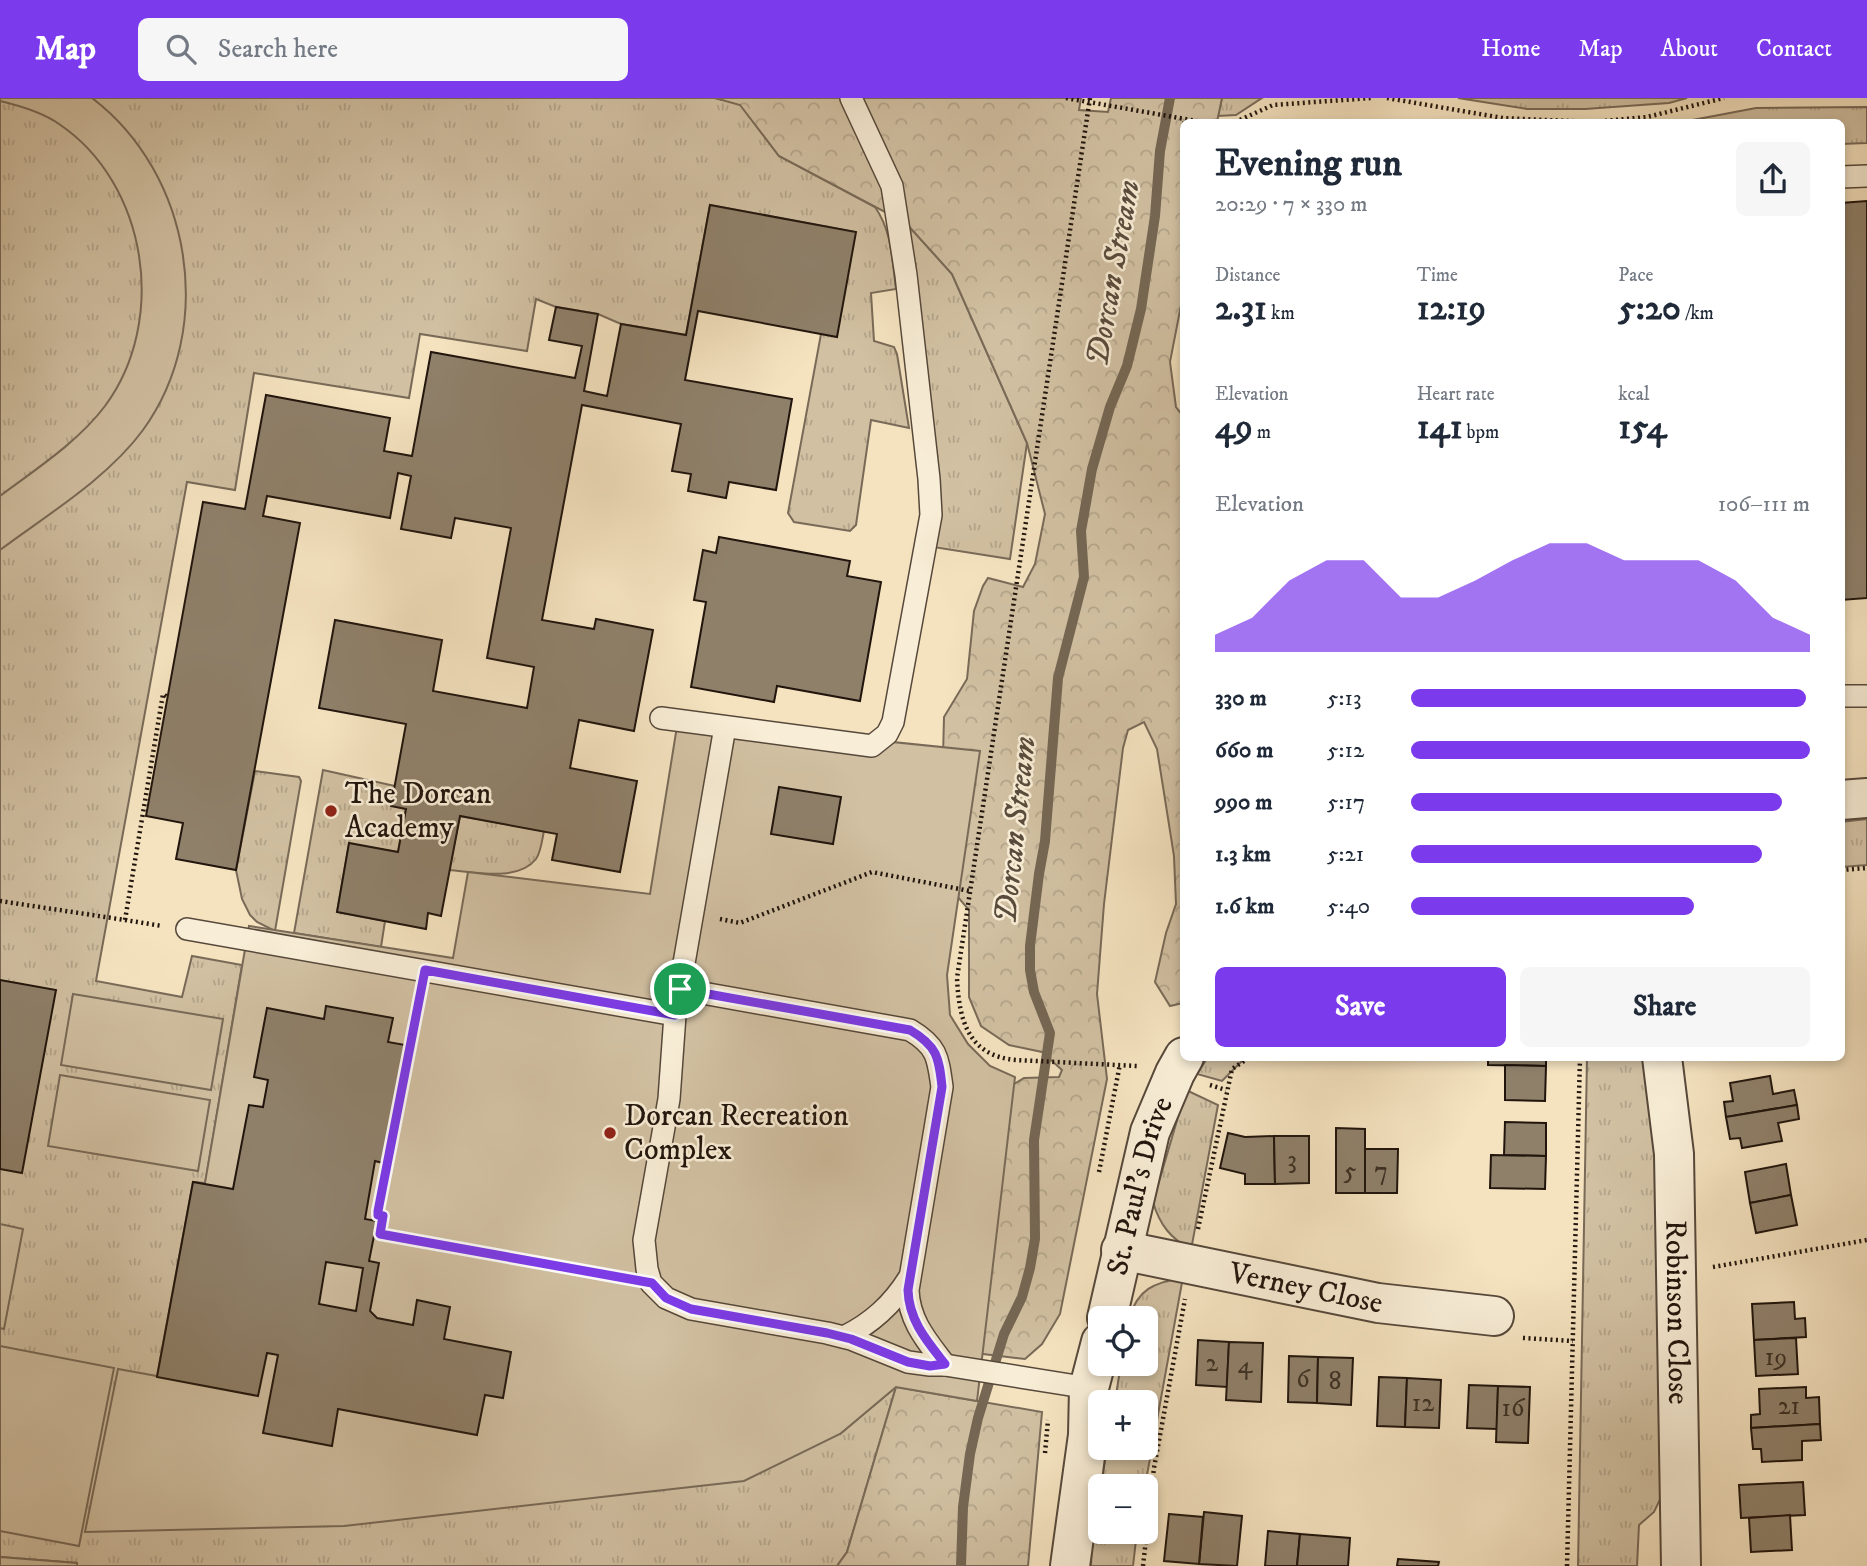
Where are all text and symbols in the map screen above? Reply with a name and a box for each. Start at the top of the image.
search box [138,18,628,81]
text: Map [35,29,96,70]
icon: search [162,30,200,68]
text: Search here [218,33,338,66]
text: Home [1481,34,1540,64]
text: Map [1578,34,1623,64]
text: About [1661,34,1718,64]
text: Contact [1756,34,1832,64]
text: Evening run [1215,140,1402,188]
button: share [1736,142,1810,216]
water label: Dorcan Stream [1078,177,1150,369]
text: 20:29 · 7 × 330 m [1215,190,1368,219]
text: Distance [1215,264,1280,287]
text: Time [1417,264,1458,287]
text: Pace [1618,264,1653,287]
text: 2.31 [1215,287,1267,331]
text: 12:19 [1417,287,1486,331]
text: 5:20 [1618,287,1681,331]
text: km [1267,302,1295,325]
text: /km [1681,302,1714,325]
text: Elevation [1215,383,1289,406]
text: Heart rate [1417,383,1495,406]
text: kcal [1618,383,1650,406]
text: 49 [1215,406,1253,450]
text: 141 [1417,406,1463,450]
text: 154 [1618,406,1667,450]
text: m [1253,421,1271,444]
text: bpm [1463,421,1499,444]
text: Elevation [1215,490,1304,519]
text: 106–111 m [1718,490,1810,519]
text: 330 m [1215,684,1267,713]
text: 5:13 [1327,684,1361,713]
water label: Dorcan Stream [986,734,1046,926]
text: 660 m [1215,736,1274,765]
text: 5:12 [1327,736,1364,765]
place label: The Dorcan Academy [345,776,492,847]
text: 990 m [1215,788,1273,817]
text: 5:17 [1327,788,1365,817]
marker: The Dorcan Academy [323,803,339,819]
text: 1.3 km [1215,840,1271,869]
text: 5:21 [1327,840,1364,869]
text: 1.6 km [1215,892,1274,921]
text: 5:40 [1327,892,1370,921]
pin [650,959,710,1019]
button: Save [1215,967,1506,1047]
button: Share [1520,967,1810,1047]
icon: arrive [661,970,699,1008]
street label: St. Paul's Drive [1099,1091,1181,1279]
place label: Dorcan Recreation Complex [624,1098,849,1169]
marker: Dorcan Recreation Complex [602,1125,618,1141]
house number: 3 [1287,1144,1297,1177]
house number: 5 [1344,1155,1357,1188]
house number: 7 [1374,1155,1388,1188]
street label: Robinson Close [1657,1220,1697,1405]
street label: Verney Close [1225,1254,1386,1322]
map controls [1088,1306,1158,1544]
button: locate [1088,1306,1158,1376]
house number: 19 [1765,1341,1787,1374]
house number: 2 [1206,1347,1219,1380]
house number: 4 [1238,1349,1254,1382]
house number: 6 [1296,1363,1311,1396]
house number: 8 [1328,1365,1342,1398]
house number: 12 [1412,1387,1434,1420]
button: + [1088,1390,1158,1460]
house number: 21 [1778,1390,1800,1423]
house number: 16 [1502,1392,1526,1425]
button: − [1088,1474,1158,1544]

